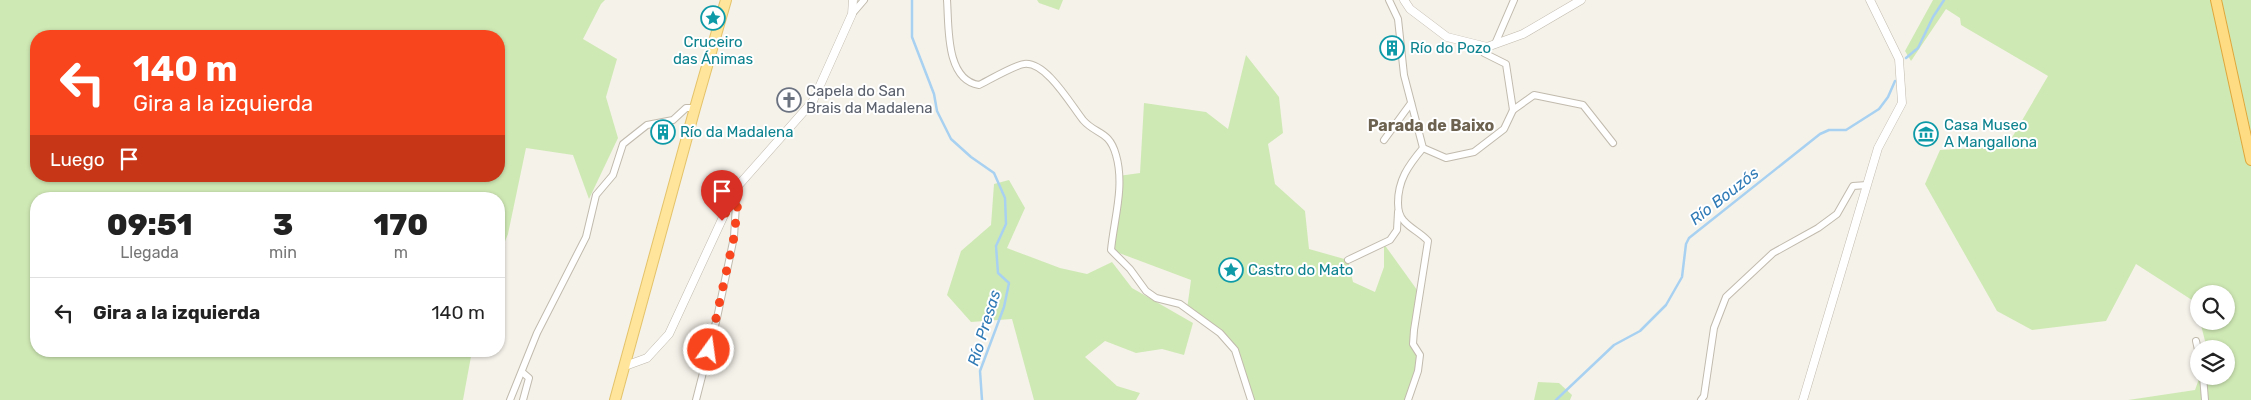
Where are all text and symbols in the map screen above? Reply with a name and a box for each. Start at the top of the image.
place icon: Cruceiro das Ánimas [700,5,726,31]
place label: Cruceiro das Ánimas [673,33,753,68]
building icon: Río do Pozo [1379,35,1405,61]
place label: Río do Pozo [1410,39,1491,57]
text: 140 m [133,48,238,90]
icon: left [50,50,115,115]
place label: Capela do San Brais da Madalena [806,82,933,117]
church icon: Capela do San Brais da Madalena [776,87,802,113]
text: Gira a la izquierda [133,90,313,117]
district label: Parada de Baixo [1368,116,1495,135]
place label: Casa Museo A Mangallona [1944,116,2037,151]
building icon: Río da Madalena [650,119,676,145]
museum icon: Casa Museo A Mangallona [1913,121,1939,147]
place label: Río da Madalena [680,123,793,141]
icon: arrive [115,145,143,173]
text: Luego [50,148,105,171]
water label: Río Bouzós [1686,163,1762,229]
pin [701,170,743,221]
icon: arrive [708,177,736,205]
text: 09:51 [107,207,192,243]
text: 3 [273,207,293,243]
text: 170 [374,207,428,243]
text: Llegada [120,243,179,262]
text: min [269,243,297,262]
text: m [394,243,408,262]
place icon: Castro do Mato [1218,257,1244,283]
place label: Castro do Mato [1248,261,1353,279]
map controls [2190,285,2235,385]
button: search [2190,285,2235,330]
water label: Río Presas [963,288,1005,368]
icon: left [50,299,78,327]
text: Gira a la izquierda [93,301,260,324]
text: 140 m [431,301,485,324]
position arrow [682,323,734,375]
button: layers [2190,340,2235,385]

